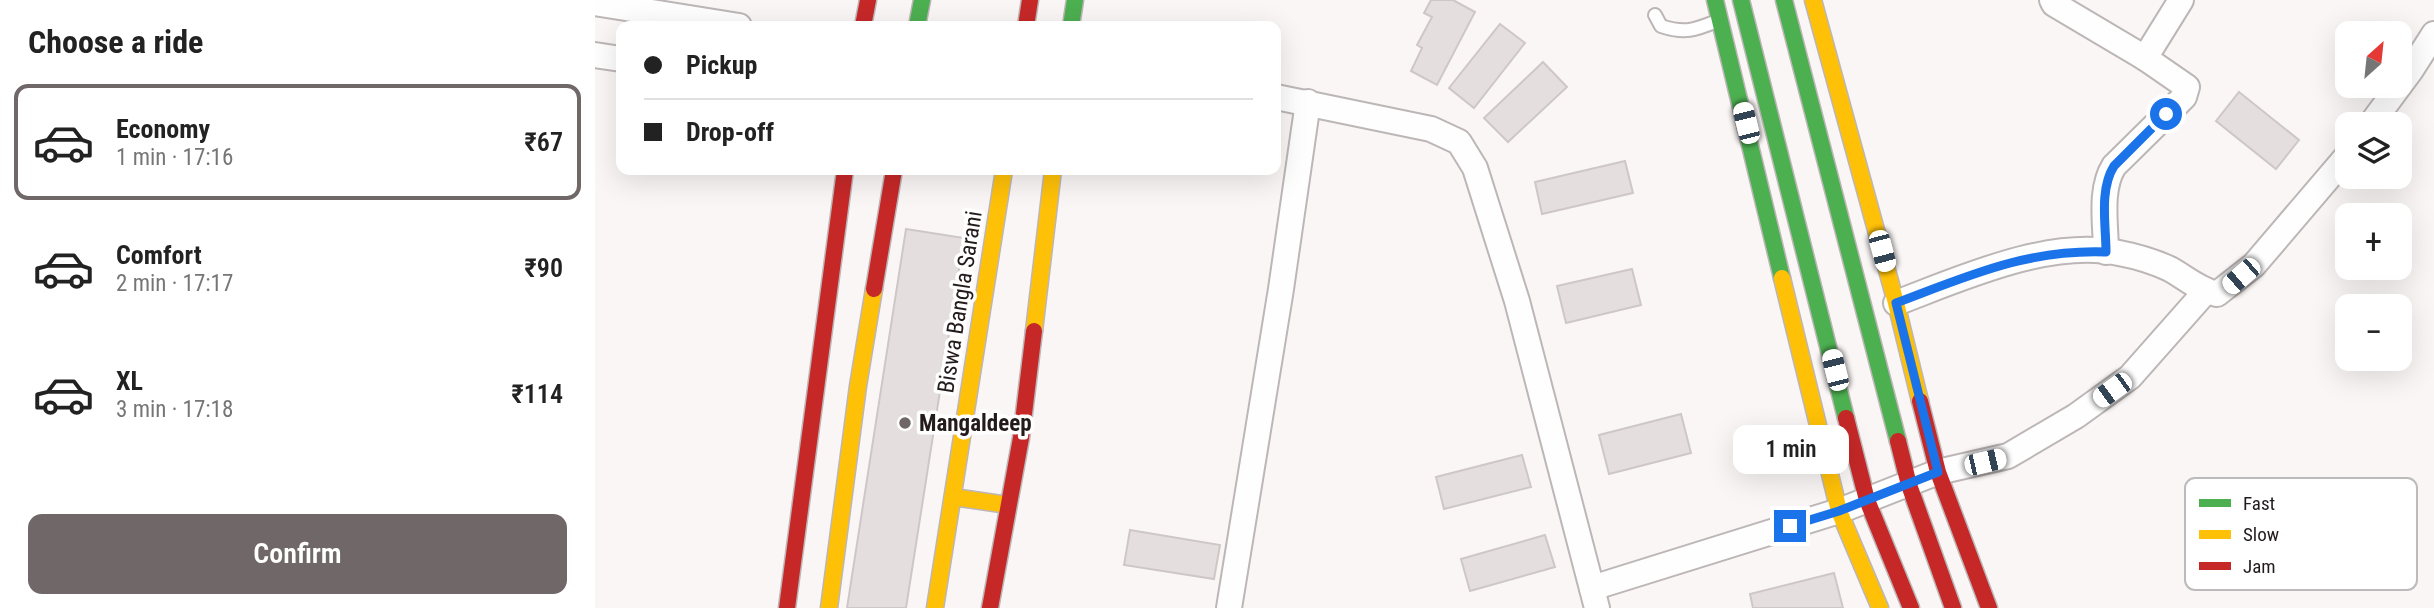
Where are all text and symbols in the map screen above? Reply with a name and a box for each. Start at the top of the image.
north arrow [2335,21,2411,98]
map controls [2335,21,2412,371]
text: Choose a ride [28,23,203,61]
text: Pickup [686,50,757,80]
route start [2150,98,2182,130]
car [1731,100,1762,146]
icon: car [32,111,95,174]
button: layers [2335,112,2412,189]
text: Economy [116,114,210,144]
text: Drop-off [686,117,774,147]
text: ₹67 [525,127,563,157]
text: 1 min · 17:16 [116,144,233,171]
button: + [2335,203,2412,280]
street label: Biswa Bangla Sarani [932,209,988,395]
car [1867,228,1898,274]
icon: car [32,237,95,300]
text: Comfort [116,240,202,270]
text: ₹90 [525,253,563,283]
car [2219,254,2264,298]
text: 2 min · 17:17 [116,270,233,297]
button: − [2335,294,2412,371]
car [1820,347,1851,393]
icon: car [32,363,95,426]
text: XL [116,366,143,396]
car [2089,369,2136,411]
text: ₹114 [512,379,563,409]
text: 3 min · 17:18 [116,396,233,423]
place label: Mangaldeep [919,410,1032,437]
marker: Mangaldeep [897,415,913,431]
callout: 1 min [1732,424,1848,474]
text: 1 min [1766,436,1816,463]
car [1963,447,2008,477]
legend [2185,478,2417,590]
text: Fast [2243,492,2275,515]
route end [1774,510,1806,542]
button: Confirm [28,514,567,594]
text: Slow [2243,523,2279,546]
text: Jam [2243,555,2276,578]

